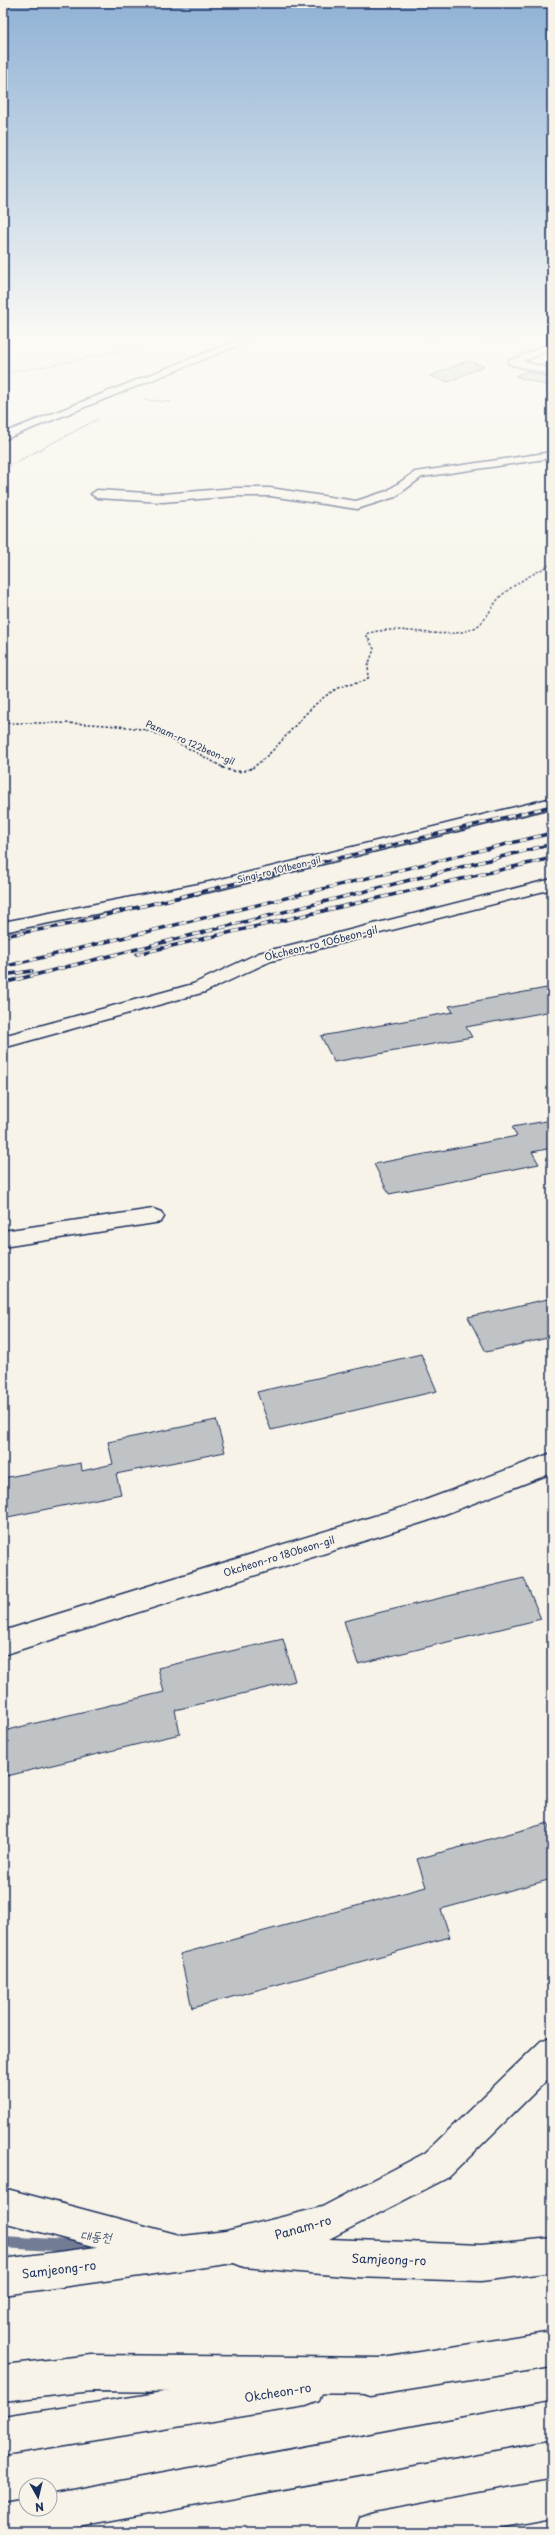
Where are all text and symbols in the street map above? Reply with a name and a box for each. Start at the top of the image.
street label: Panam-ro 122beon-gil [144,716,237,768]
street label: Singi-ro 101beon-gil [235,852,322,886]
street label: Okcheon-ro 106beon-gil [263,921,379,964]
street label: Okcheon-ro 180beon-gil [221,1531,337,1580]
street label: Panam-ro [272,2210,334,2244]
water label: 대동천 [80,2225,114,2246]
street label: Samjeong-ro [351,2249,427,2269]
street label: Samjeong-ro [21,2255,97,2282]
street label: Okcheon-ro [243,2378,313,2406]
north arrow [18,2477,58,2517]
text: N [34,2498,45,2516]

